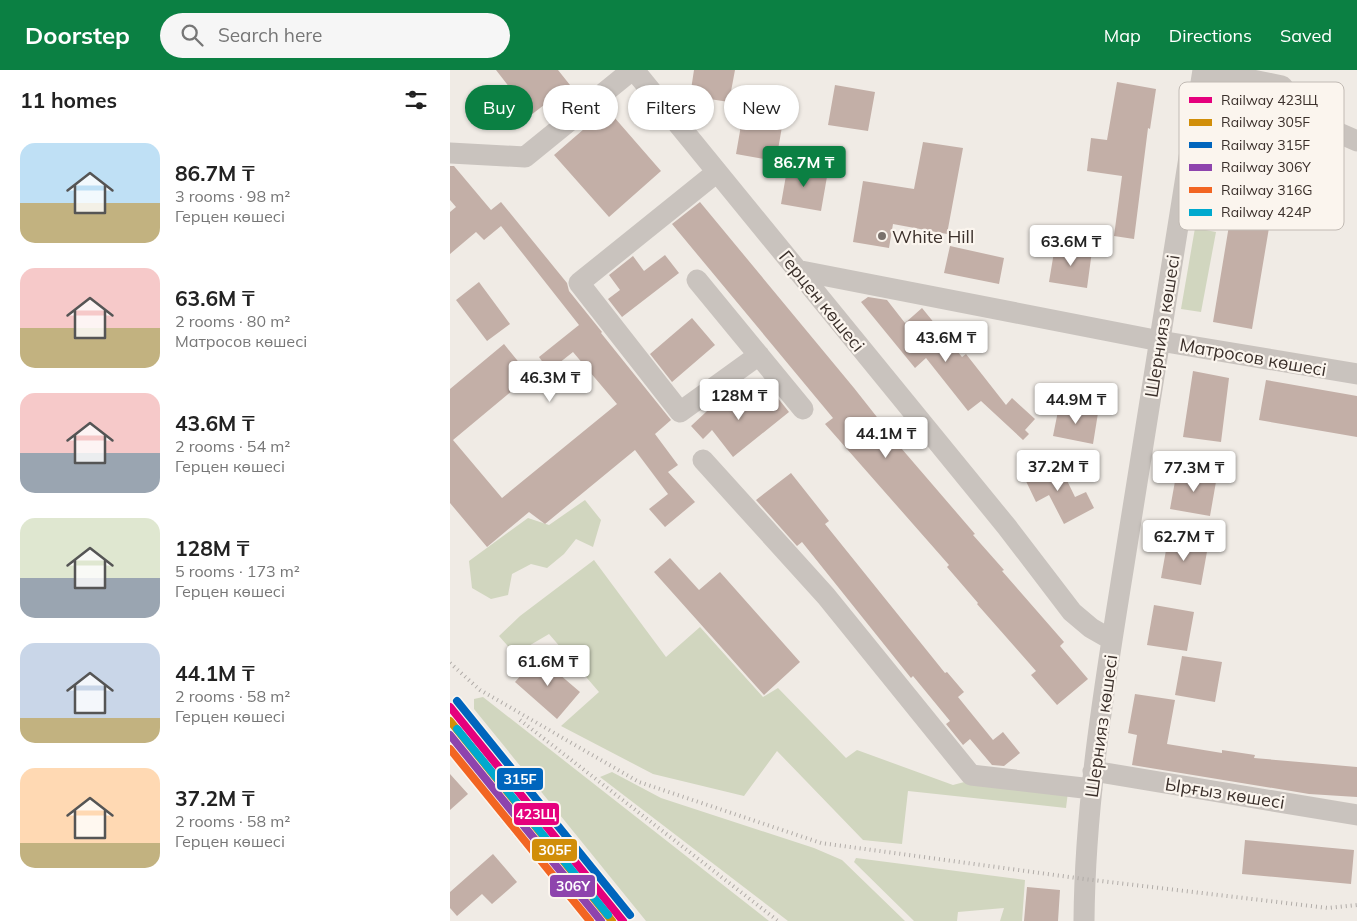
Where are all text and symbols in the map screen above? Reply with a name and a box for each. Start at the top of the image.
search box [160,13,510,58]
text: Doorstep [25,20,130,50]
icon: search [178,21,206,49]
text: Search here [218,23,322,47]
text: Map [1104,24,1141,47]
text: Directions [1169,24,1252,47]
text: Saved [1280,24,1332,47]
legend [1179,82,1344,230]
chip: Buy [465,85,533,130]
chip: Rent [543,85,618,130]
chip: Filters [628,85,714,130]
chip: New [724,85,799,130]
icon: filters [402,86,430,114]
text: 11 homes [20,87,117,113]
text: Railway 423Щ [1221,91,1318,109]
text: Railway 305F [1221,113,1310,131]
text: Railway 315F [1221,136,1310,154]
pin: 86.7M ₸ [758,146,850,188]
text: 86.7M ₸ [774,152,834,172]
text: Railway 306Y [1221,158,1311,176]
text: 86.7M ₸ [175,160,255,186]
icon: home [60,163,120,223]
text: Railway 316G [1221,181,1313,199]
text: 3 rooms · 98 m² [175,186,290,206]
text: Railway 424Р [1221,203,1311,221]
text: Герцен көшесі [175,206,285,226]
pin: 63.6M ₸ [1025,224,1117,267]
place label: White Hill [892,225,974,248]
marker: White Hill [876,230,888,242]
text: 63.6M ₸ [1041,231,1101,251]
street label: Герцен көшесі [774,246,870,356]
street label: Шернияз көшесі [1139,253,1185,399]
text: 63.6M ₸ [175,285,255,311]
icon: home [60,288,120,348]
text: 2 rooms · 80 m² [175,311,290,331]
pin: 43.6M ₸ [900,320,992,363]
text: 43.6M ₸ [916,327,976,347]
text: Матросов көшесі [175,331,307,351]
street label: Матросов көшесі [1178,333,1328,381]
pin: 46.3M ₸ [504,360,596,403]
text: 46.3M ₸ [520,367,580,387]
pin: 128M ₸ [698,378,780,421]
pin: 44.9M ₸ [1030,382,1122,425]
text: 128M ₸ [711,385,767,405]
text: 44.9M ₸ [1046,389,1106,409]
text: 43.6M ₸ [175,410,255,436]
icon: home [60,413,120,473]
pin: 44.1M ₸ [840,416,932,459]
text: 44.1M ₸ [856,423,916,443]
text: 2 rooms · 54 m² [175,436,290,456]
pin: 37.2M ₸ [1012,450,1104,492]
pin: 77.3M ₸ [1148,450,1240,493]
text: Герцен көшесі [175,456,285,476]
text: 37.2M ₸ [1028,456,1088,476]
text: 77.3M ₸ [1164,457,1224,477]
pin: 62.7M ₸ [1138,520,1230,562]
text: 62.7M ₸ [1154,526,1214,546]
text: 128M ₸ [175,535,249,561]
icon: home [60,538,120,598]
text: 5 rooms · 173 m² [175,561,300,581]
text: Герцен көшесі [175,581,285,601]
pin: 61.6M ₸ [502,644,594,687]
text: 61.6M ₸ [518,651,578,671]
street label: Шернияз көшесі [1080,653,1122,799]
text: 44.1M ₸ [175,660,255,686]
icon: home [60,663,120,723]
text: 2 rooms · 58 m² [175,686,290,706]
text: Герцен көшесі [175,706,285,726]
line badge: 315F [496,767,544,791]
text: 315F [503,770,537,788]
street label: Ырғыз көшесі [1164,772,1286,814]
text: 37.2M ₸ [175,785,255,811]
icon: home [60,788,120,848]
line badge: 423Щ [513,802,560,826]
text: 423Щ [515,805,557,823]
text: 2 rooms · 58 m² [175,811,290,831]
text: Герцен көшесі [175,831,285,851]
line badge: 305F [531,838,578,862]
text: 305F [538,841,572,859]
line badge: 306Y [549,874,596,898]
text: 306Y [556,877,591,895]

